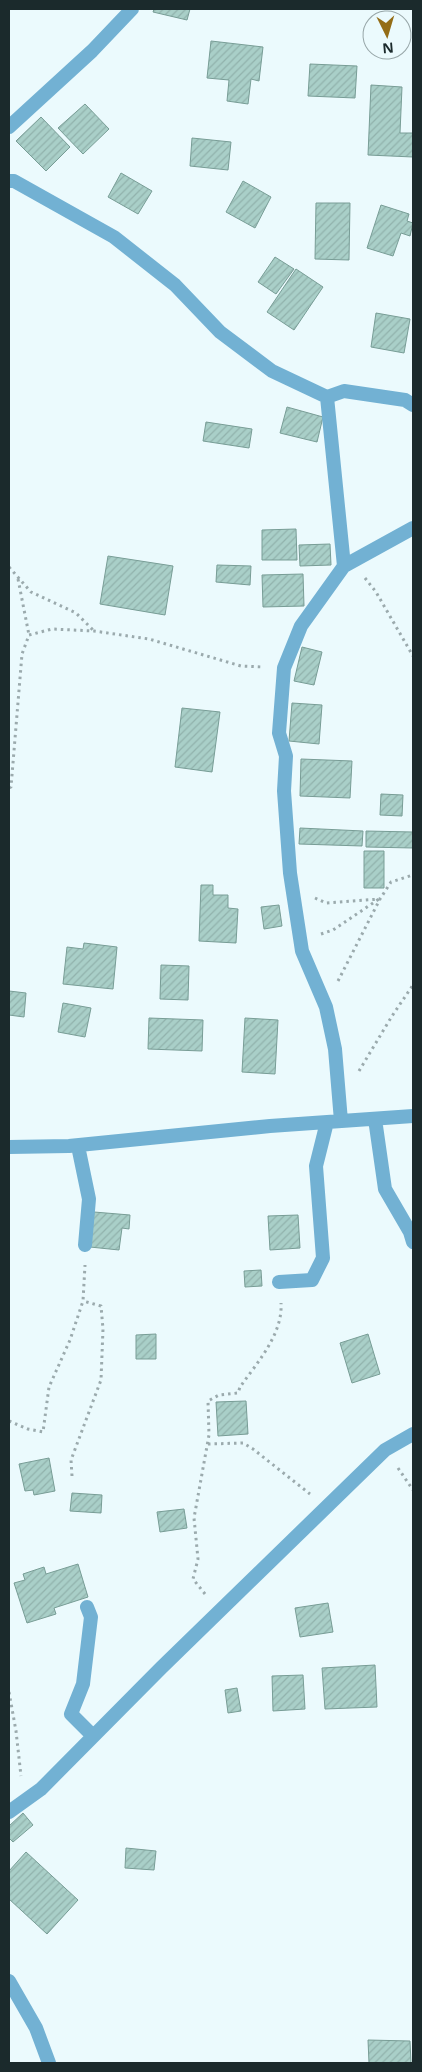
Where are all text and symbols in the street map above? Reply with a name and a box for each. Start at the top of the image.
north arrow [362,10,412,60]
text: N [382,38,395,58]

